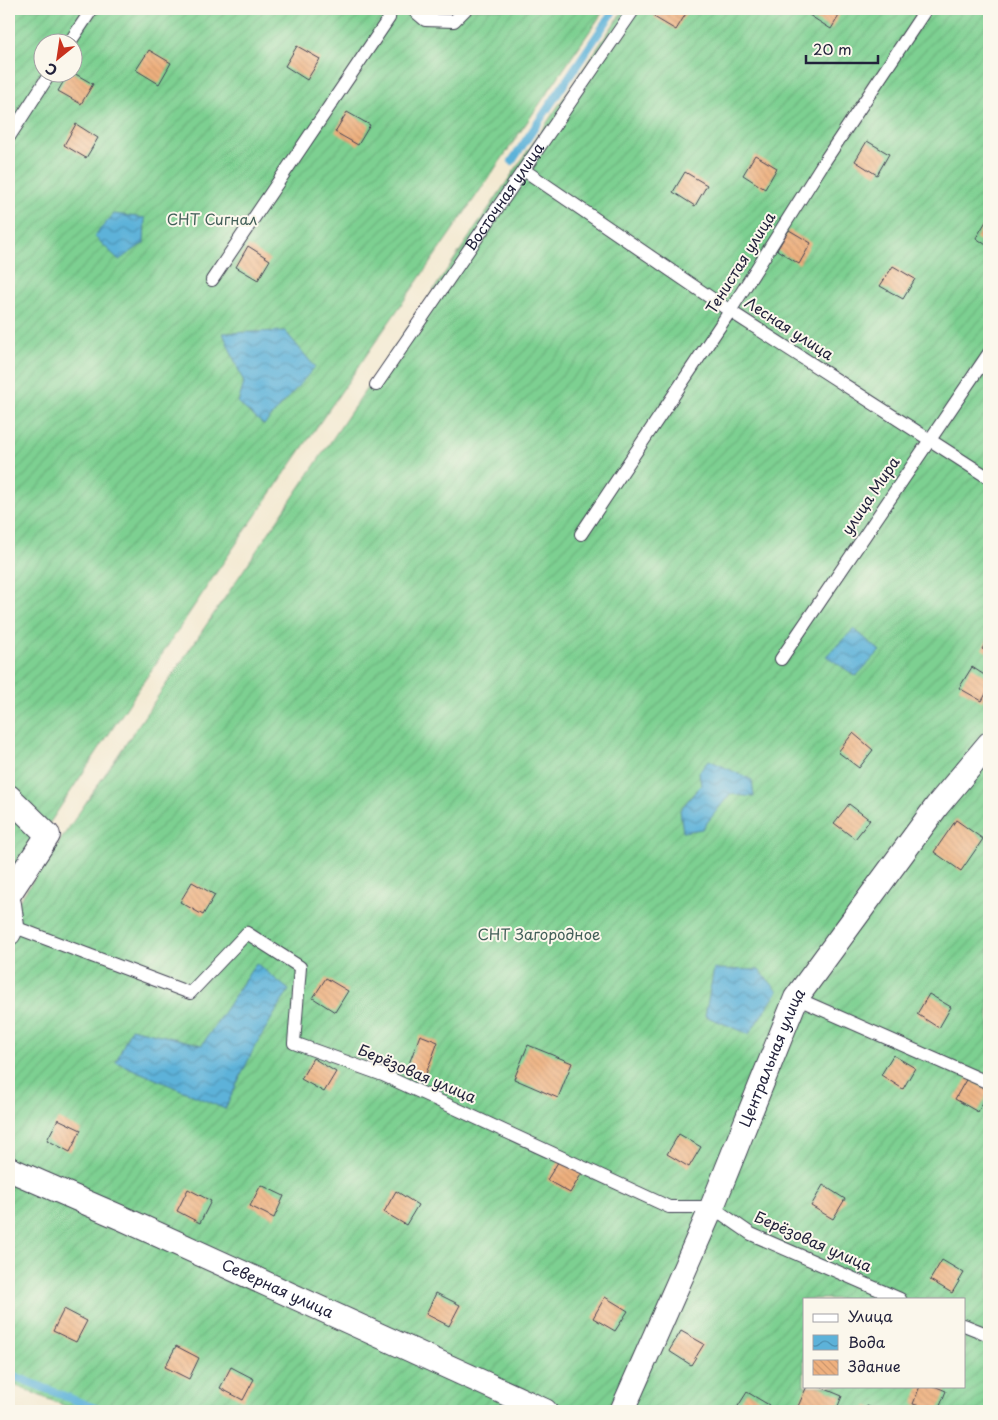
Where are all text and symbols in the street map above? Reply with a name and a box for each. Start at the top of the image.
north arrow [32,32,82,82]
scale bar [806,32,878,64]
text: 20 m [813,37,852,60]
text: С [41,58,61,81]
street label: Восточная улица [458,137,549,255]
street label: Тенистая улица [699,206,781,318]
park label: СНТ Сигнал [167,207,257,230]
street label: Лесная улица [741,290,839,365]
street label: улица Мира [835,451,905,539]
park label: СНТ Загородное [478,922,600,945]
street label: Центральная улица [732,982,810,1130]
street label: Берёзовая улица [355,1037,481,1108]
street label: Берёзовая улица [751,1204,876,1277]
street label: Северная улица [218,1252,338,1323]
legend [803,1298,966,1388]
text: Улица [848,1304,893,1327]
text: Вода [848,1330,886,1353]
text: Здание [848,1354,901,1377]

